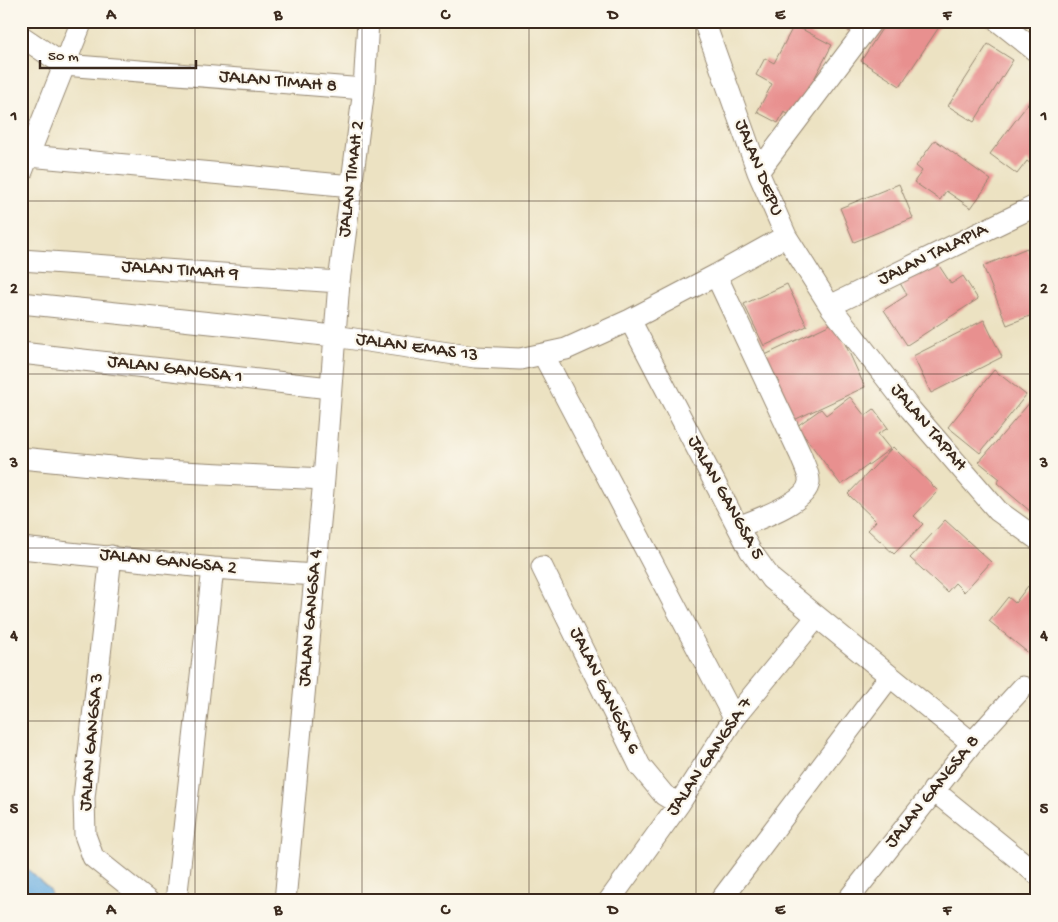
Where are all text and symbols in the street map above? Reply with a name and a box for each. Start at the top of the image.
text: A [105,7,117,26]
text: B [273,7,283,26]
text: C [440,7,451,26]
text: D [606,7,619,26]
text: E [775,7,786,26]
text: F [942,7,953,26]
scale bar [40,38,196,70]
text: 50 m [48,48,79,66]
street label: JALAN TIMAH 8 [218,65,338,99]
text: 1 [10,108,17,127]
text: 1 [1040,108,1047,127]
street label: JALAN DEPU [728,116,788,220]
street label: JALAN TIMAH 2 [333,119,371,239]
street label: JALAN TALAPIA [874,218,993,291]
street label: JALAN TIMAH 9 [121,255,240,287]
text: 2 [10,281,18,300]
text: 2 [1040,281,1048,300]
street label: JALAN EMAS 13 [354,328,480,368]
street label: JALAN GANGSA 1 [106,350,244,390]
street label: JALAN TAPAH [885,379,971,477]
street label: JALAN GANGSA 5 [681,432,769,564]
text: 3 [9,455,18,474]
text: 3 [1039,455,1048,474]
street label: JALAN GANGSA 2 [98,543,238,581]
street label: JALAN GANGSA 4 [294,549,328,687]
street label: JALAN GANGSA 6 [563,624,645,758]
text: 4 [9,628,18,647]
text: 4 [1039,628,1048,647]
street label: JALAN GANGSA 3 [75,672,109,812]
street label: JALAN GANGSA 7 [662,692,759,821]
street label: JALAN GANGSA 8 [880,731,986,853]
text: 5 [10,801,19,820]
text: 5 [1040,801,1049,820]
text: A [105,902,117,921]
text: B [273,902,283,921]
text: C [440,902,451,921]
text: D [606,902,619,921]
text: E [775,902,786,921]
text: F [942,902,953,921]

